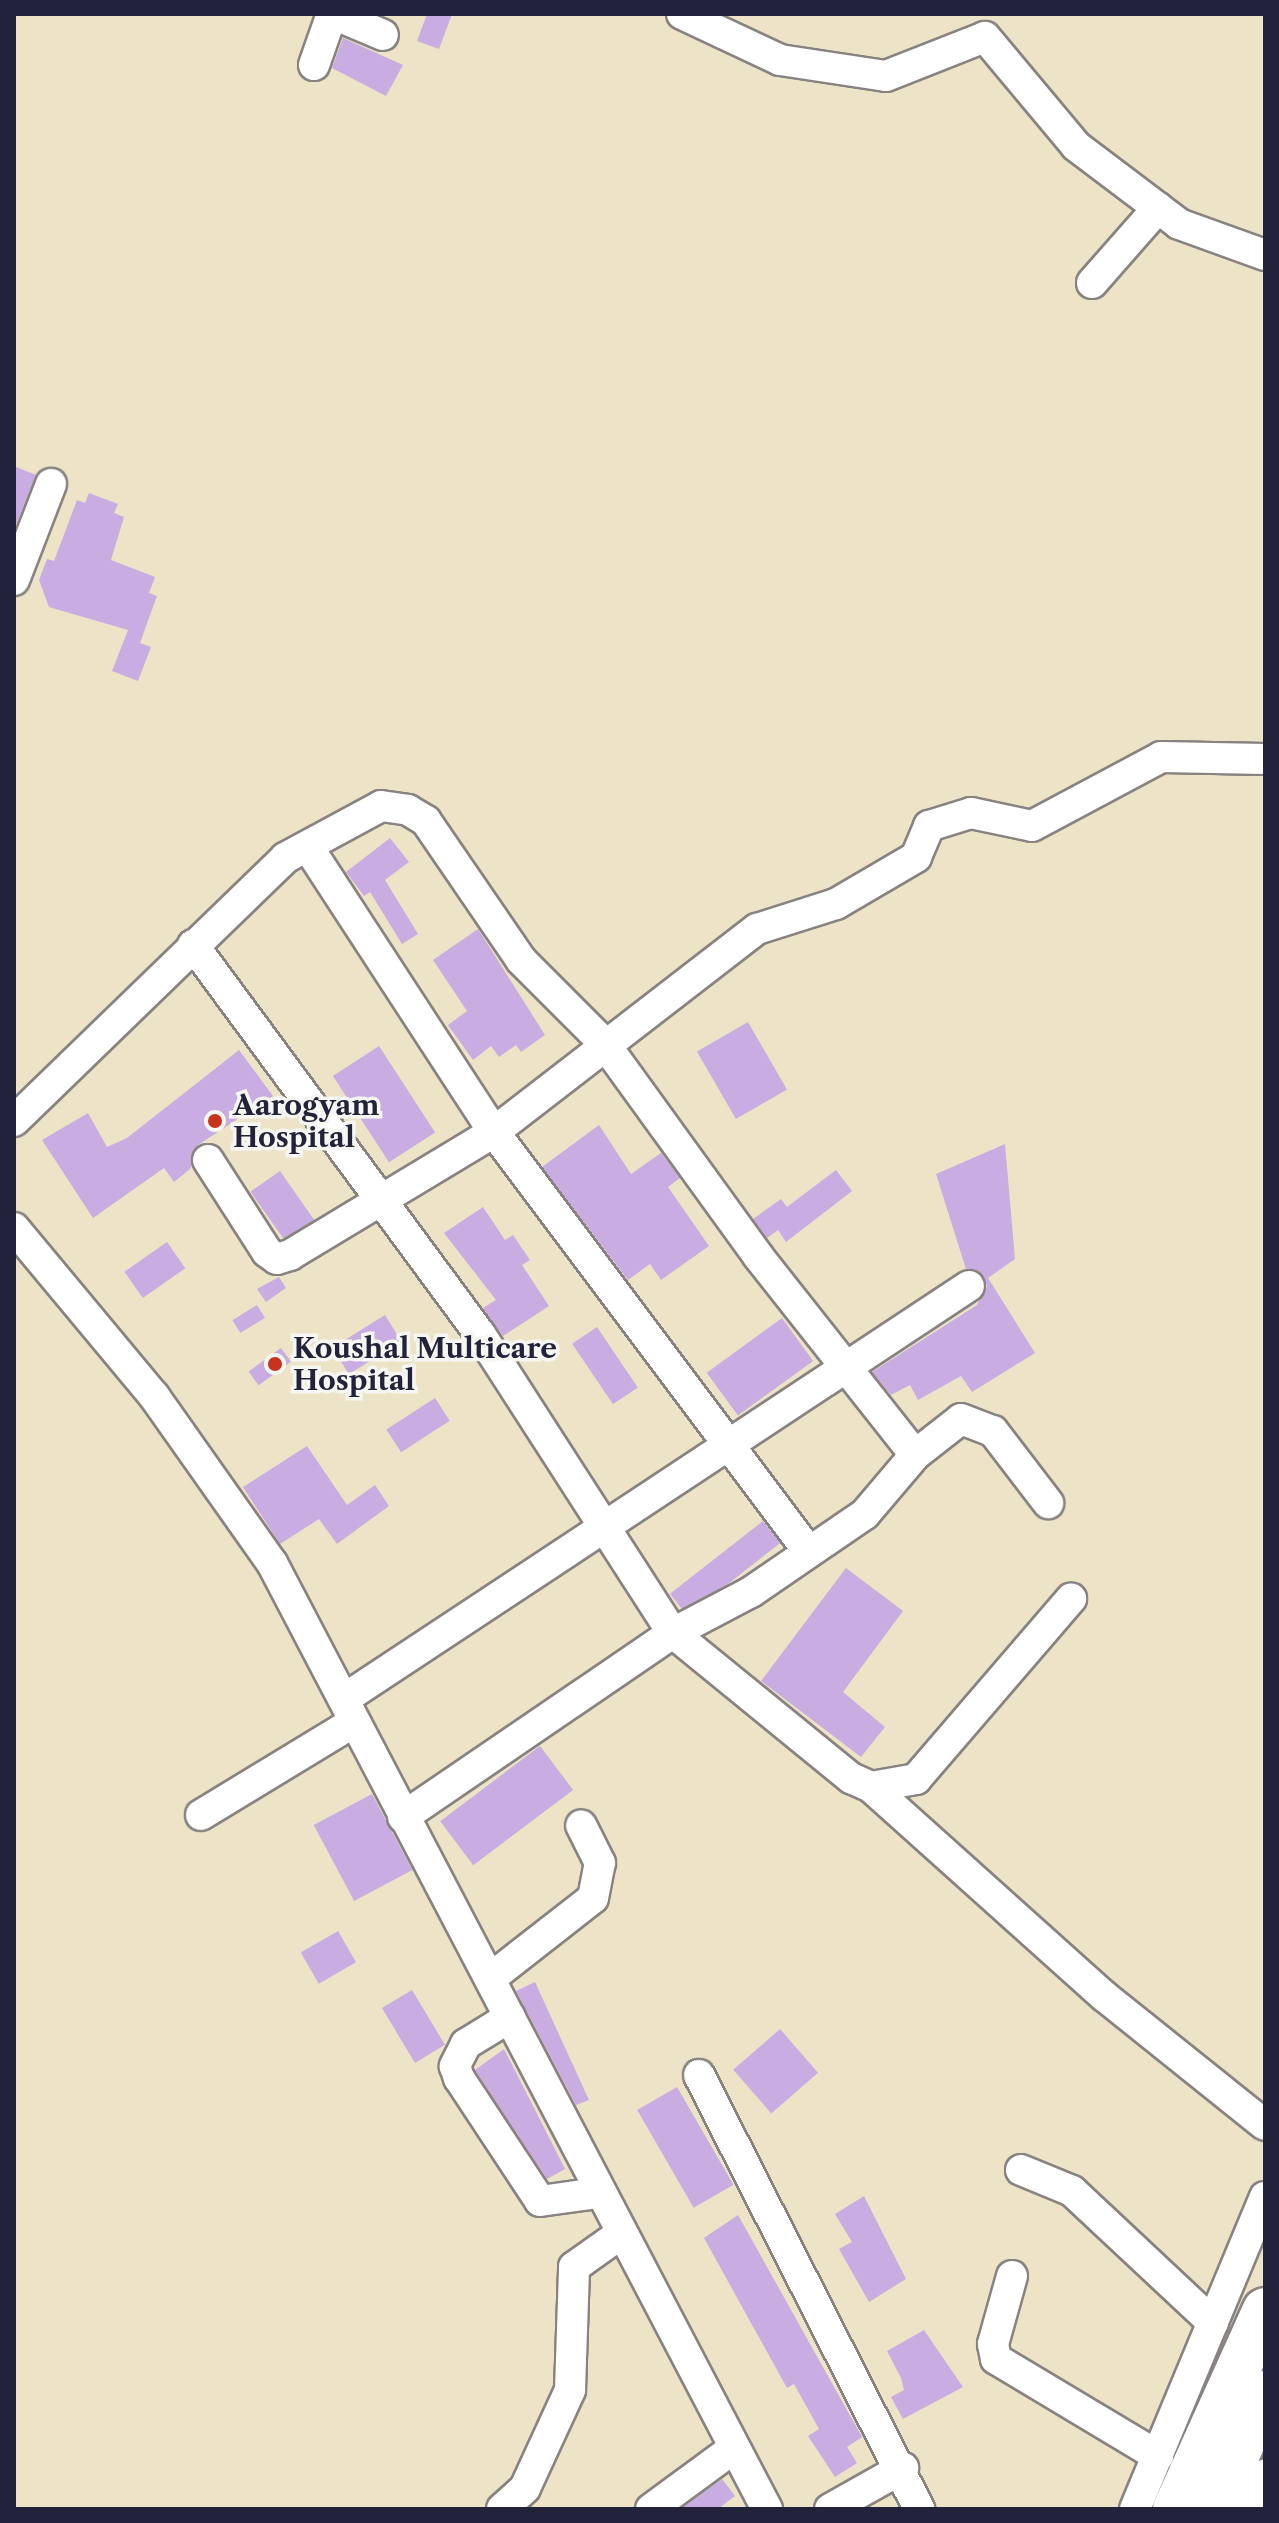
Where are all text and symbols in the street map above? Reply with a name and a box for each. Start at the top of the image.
place label: Aarogyam Hospital [233,1088,379,1154]
marker: Aarogyam Hospital [204,1110,226,1132]
place label: Koushal Multicare Hospital [293,1331,557,1397]
marker: Koushal Multicare Hospital [264,1353,286,1375]

